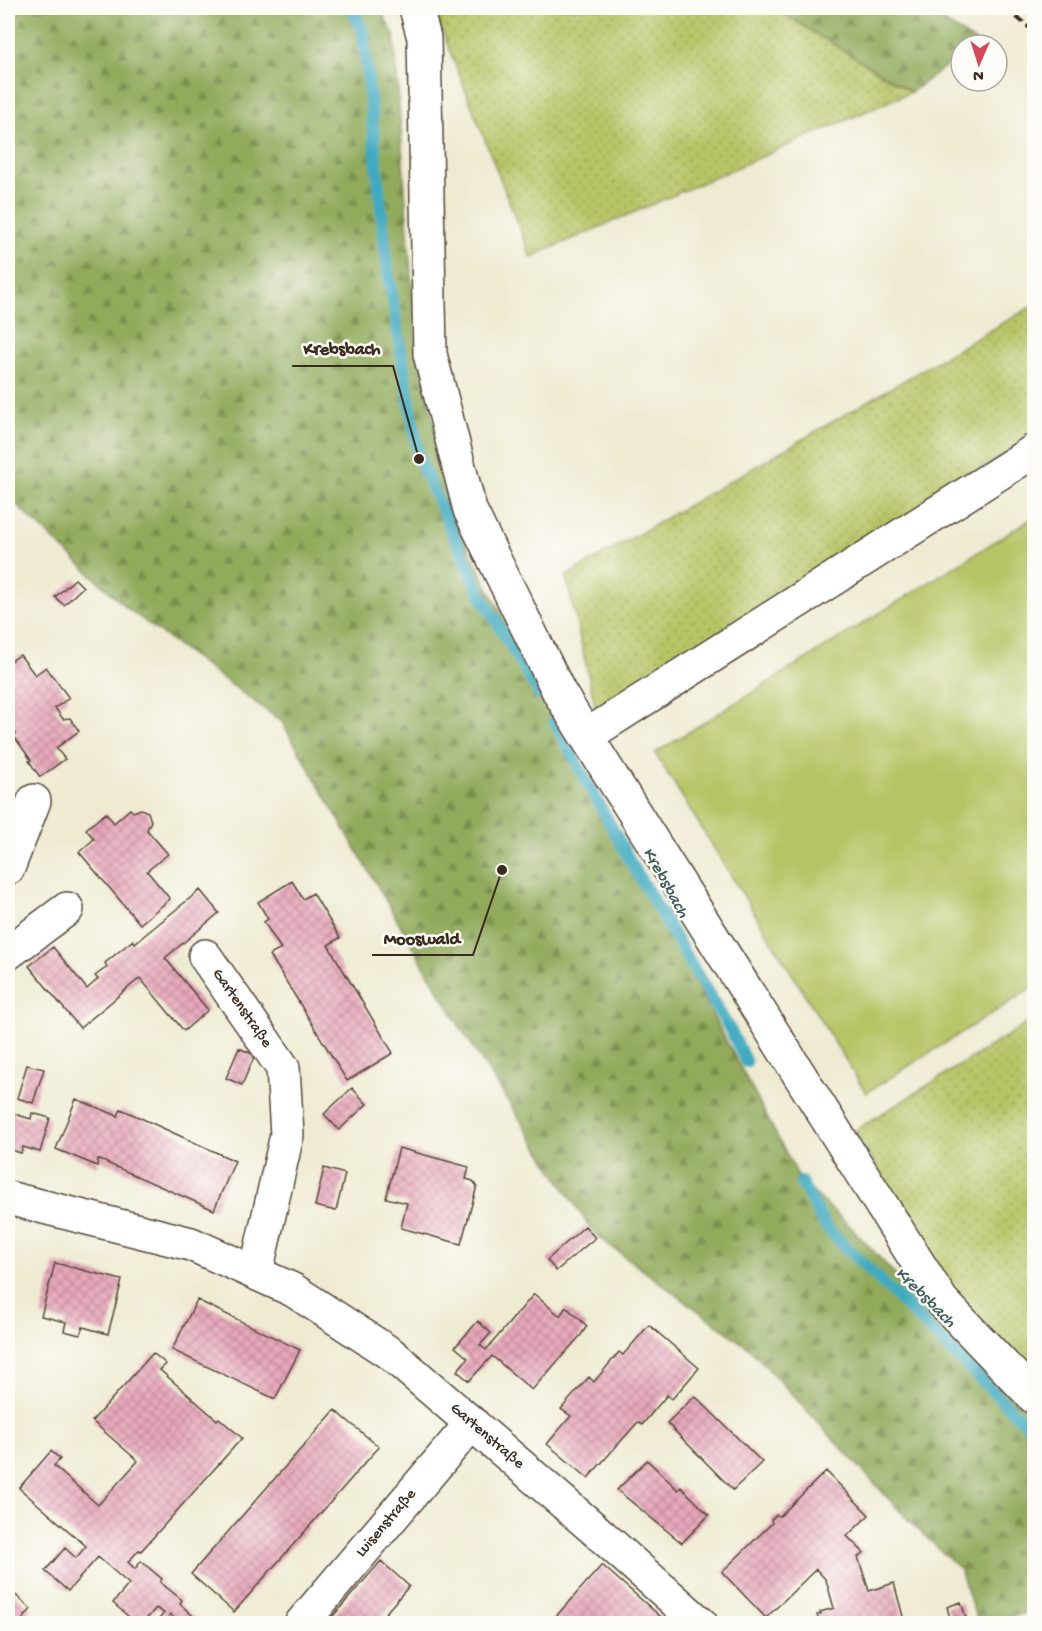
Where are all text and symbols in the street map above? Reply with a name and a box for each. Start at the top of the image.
north arrow [949,33,1009,93]
text: N [972,65,984,84]
callout: Krebsbach [292,330,393,366]
text: Krebsbach [303,340,381,361]
water label: Krebsbach [637,844,693,922]
callout: Mooswald [372,919,473,955]
text: Mooswald [384,930,463,951]
street label: Gartenstraße [207,965,276,1052]
water label: Krebsbach [890,1263,960,1333]
street label: Gartenstraße [446,1399,528,1474]
street label: Luisenstraße [352,1485,421,1561]

